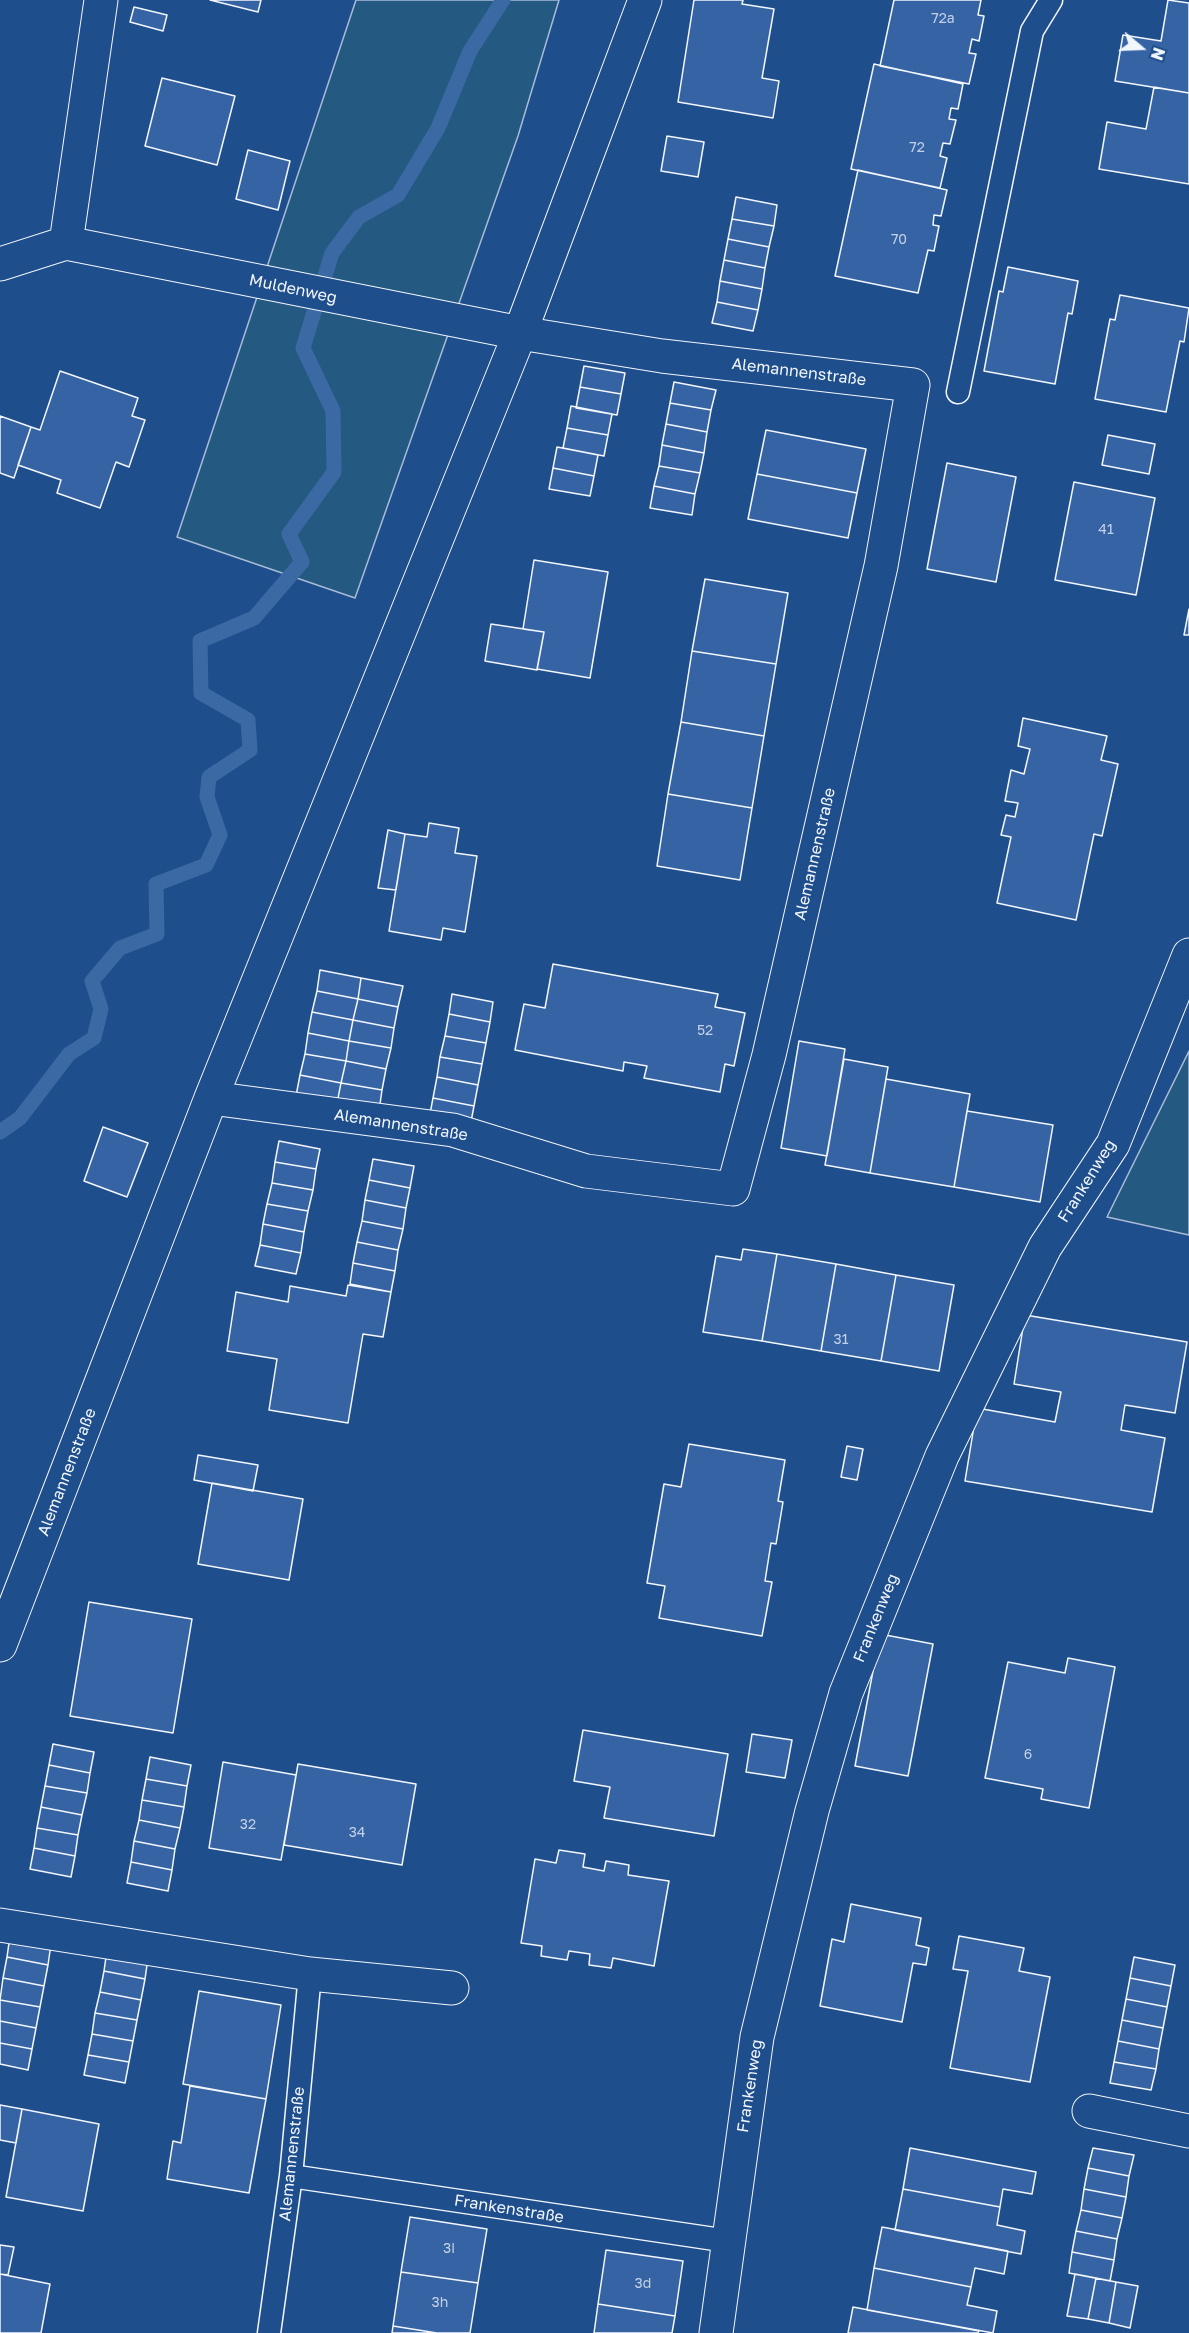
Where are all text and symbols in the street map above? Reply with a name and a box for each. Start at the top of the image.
house number: 72a [931,11,955,27]
north arrow [1111,18,1171,78]
text: N [1147,45,1169,63]
house number: 72 [909,140,925,156]
house number: 70 [891,232,907,248]
street label: Muldenweg [247,270,339,308]
street label: Alemannenstraße [731,354,867,390]
house number: 41 [1098,522,1114,538]
street label: Alemannenstraße [790,786,840,922]
house number: 52 [697,1023,713,1039]
street label: Alemannenstraße [333,1105,469,1145]
street label: Frankenweg [1054,1136,1120,1226]
house number: 31 [834,1332,848,1348]
street label: Alemannenstraße [34,1405,100,1539]
street label: Frankenweg [849,1571,903,1665]
house number: 6 [1024,1747,1032,1763]
house number: 32 [240,1817,256,1833]
house number: 34 [349,1825,365,1841]
street label: Frankenweg [733,2038,767,2134]
street label: Alemannenstraße [275,2086,309,2222]
street label: Frankenstraße [453,2191,565,2227]
house number: 3i [443,2241,455,2257]
house number: 3d [635,2276,651,2292]
house number: 3h [432,2295,448,2311]

